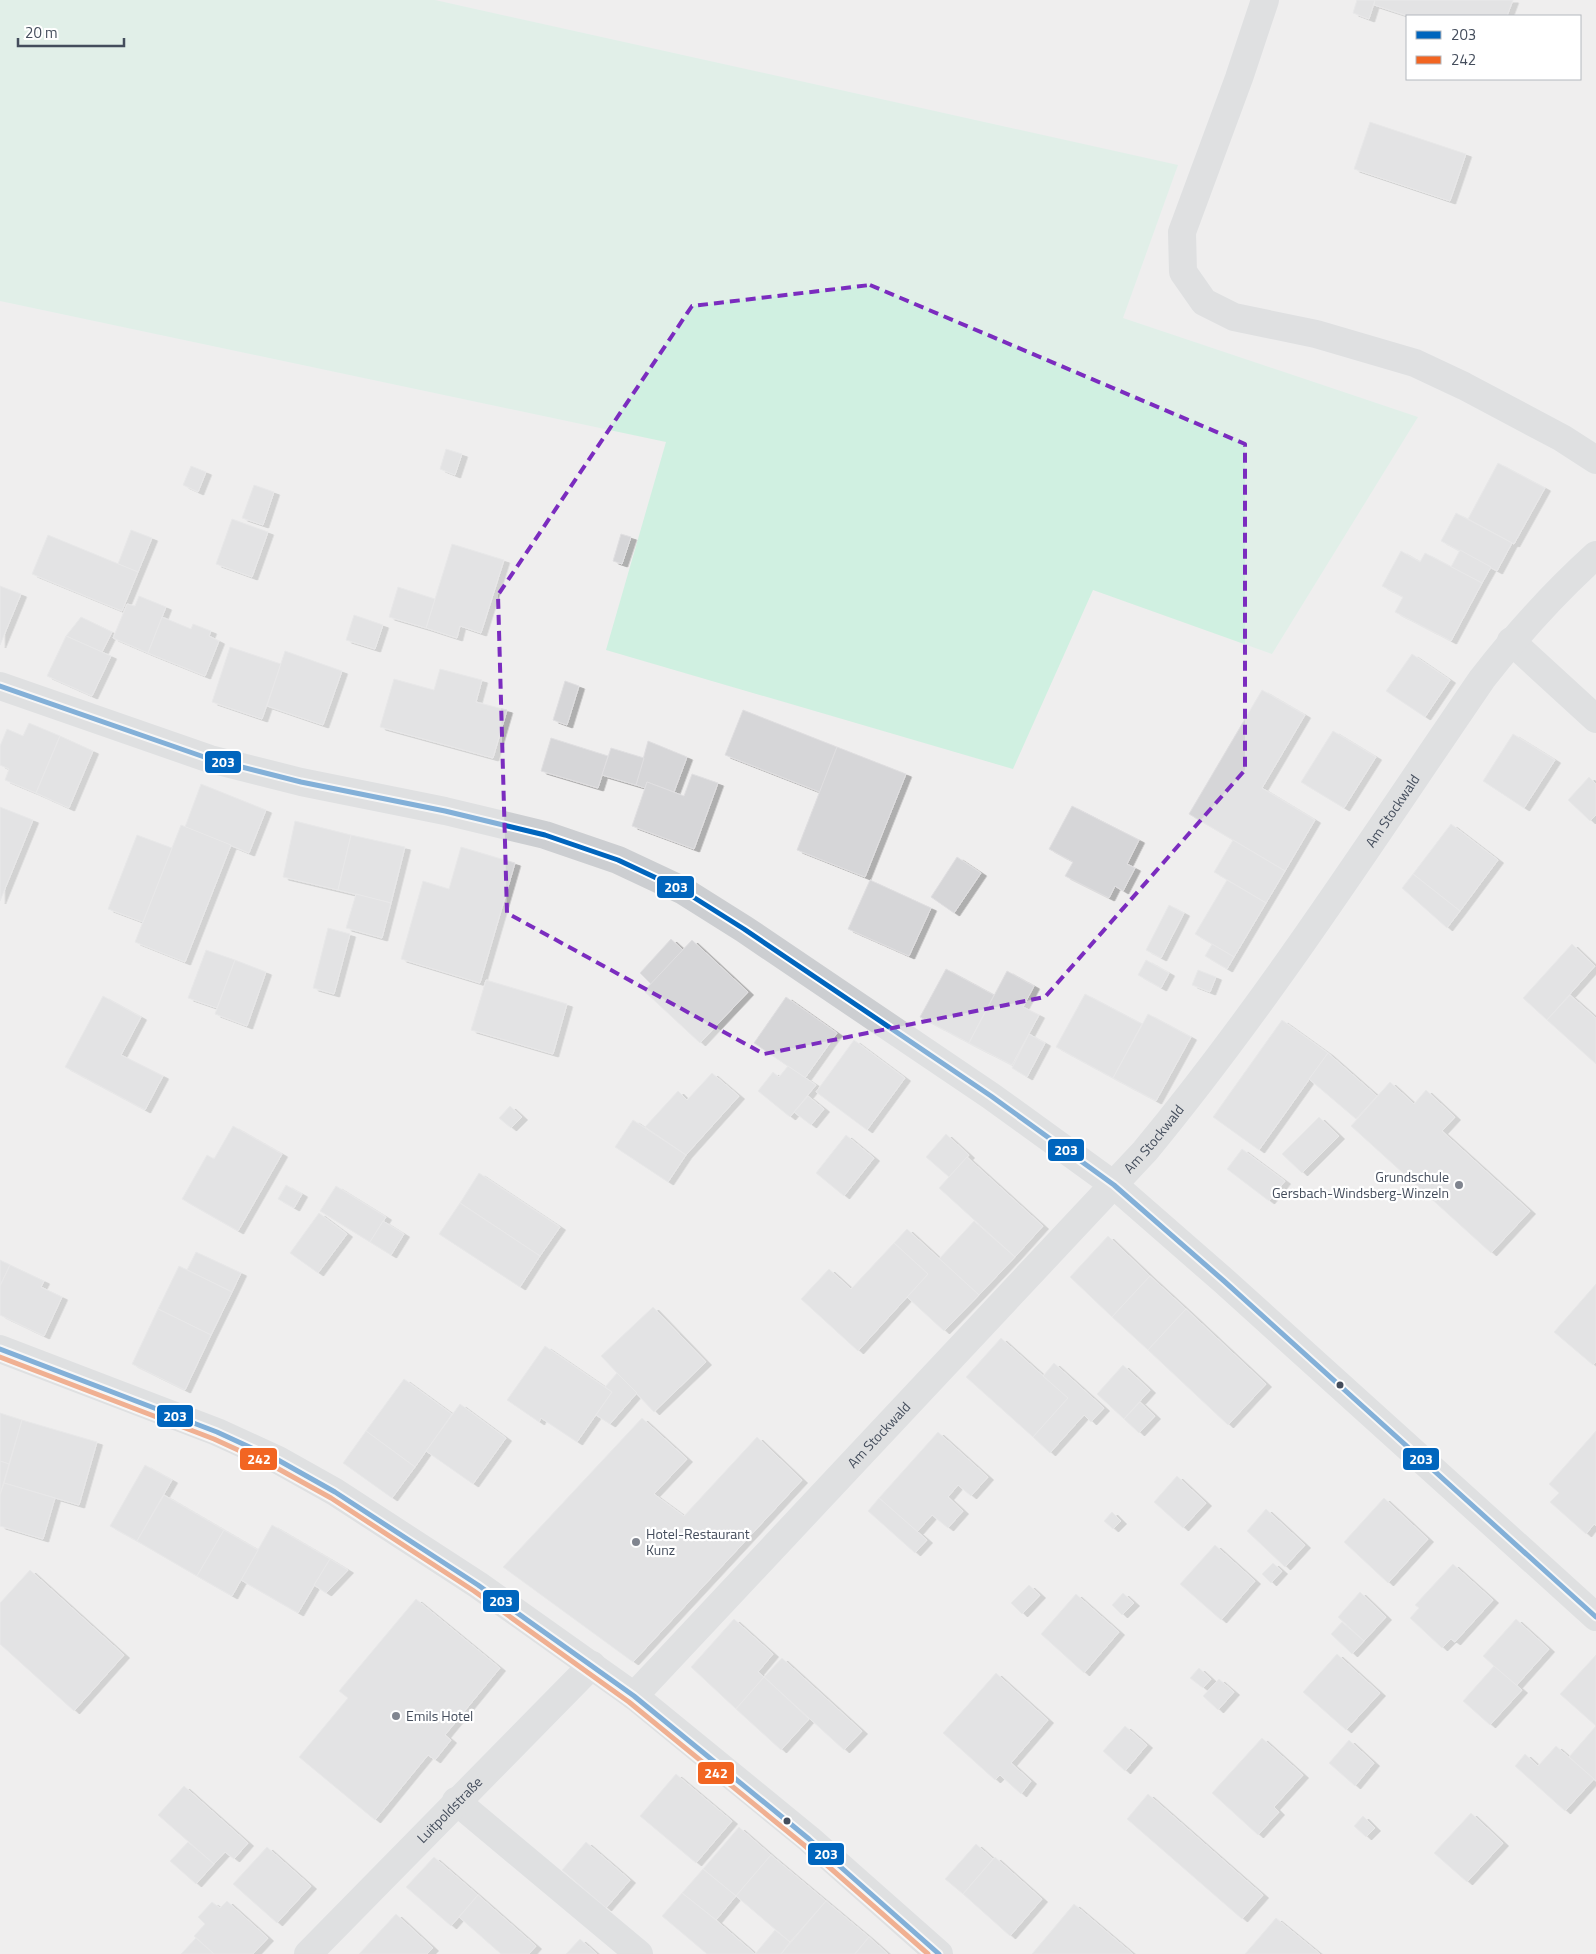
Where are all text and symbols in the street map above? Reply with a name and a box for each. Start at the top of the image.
scale bar [18,15,124,47]
legend [1406,15,1581,80]
text: 20 m [25,21,58,44]
text: 203 [1451,23,1476,46]
text: 242 [1451,48,1476,71]
line badge: 203 [204,750,242,774]
text: 203 [211,751,235,772]
street label: Am Stockwald [1360,770,1424,851]
line badge: 203 [656,875,695,899]
text: 203 [664,876,688,897]
street label: Am Stockwald [1118,1100,1189,1178]
line badge: 203 [1047,1138,1085,1162]
text: 203 [1054,1139,1078,1160]
place label: Grundschule Gersbach-Windsberg-Winzeln [1272,1166,1449,1203]
marker: Grundschule Gersbach-Windsberg-Winzeln [1453,1179,1465,1191]
unlabelled marker [1335,1380,1345,1390]
street label: Am Stockwald [842,1397,915,1472]
line badge: 203 [156,1404,194,1428]
text: 203 [163,1405,187,1426]
line badge: 242 [239,1447,278,1471]
line badge: 203 [1402,1447,1440,1471]
text: 242 [247,1448,271,1469]
text: 203 [1409,1448,1433,1469]
place label: Hotel-Restaurant Kunz [646,1523,750,1560]
marker: Hotel-Restaurant Kunz [630,1536,642,1548]
line badge: 203 [482,1589,520,1613]
text: 203 [489,1590,513,1611]
place label: Emils Hotel [406,1705,473,1726]
marker: Emils Hotel [390,1710,402,1722]
line badge: 242 [697,1761,735,1785]
text: 242 [704,1762,728,1783]
street label: Luitpoldstraße [412,1772,487,1848]
unlabelled marker [782,1816,792,1826]
line badge: 203 [807,1842,845,1866]
text: 203 [814,1843,838,1864]

